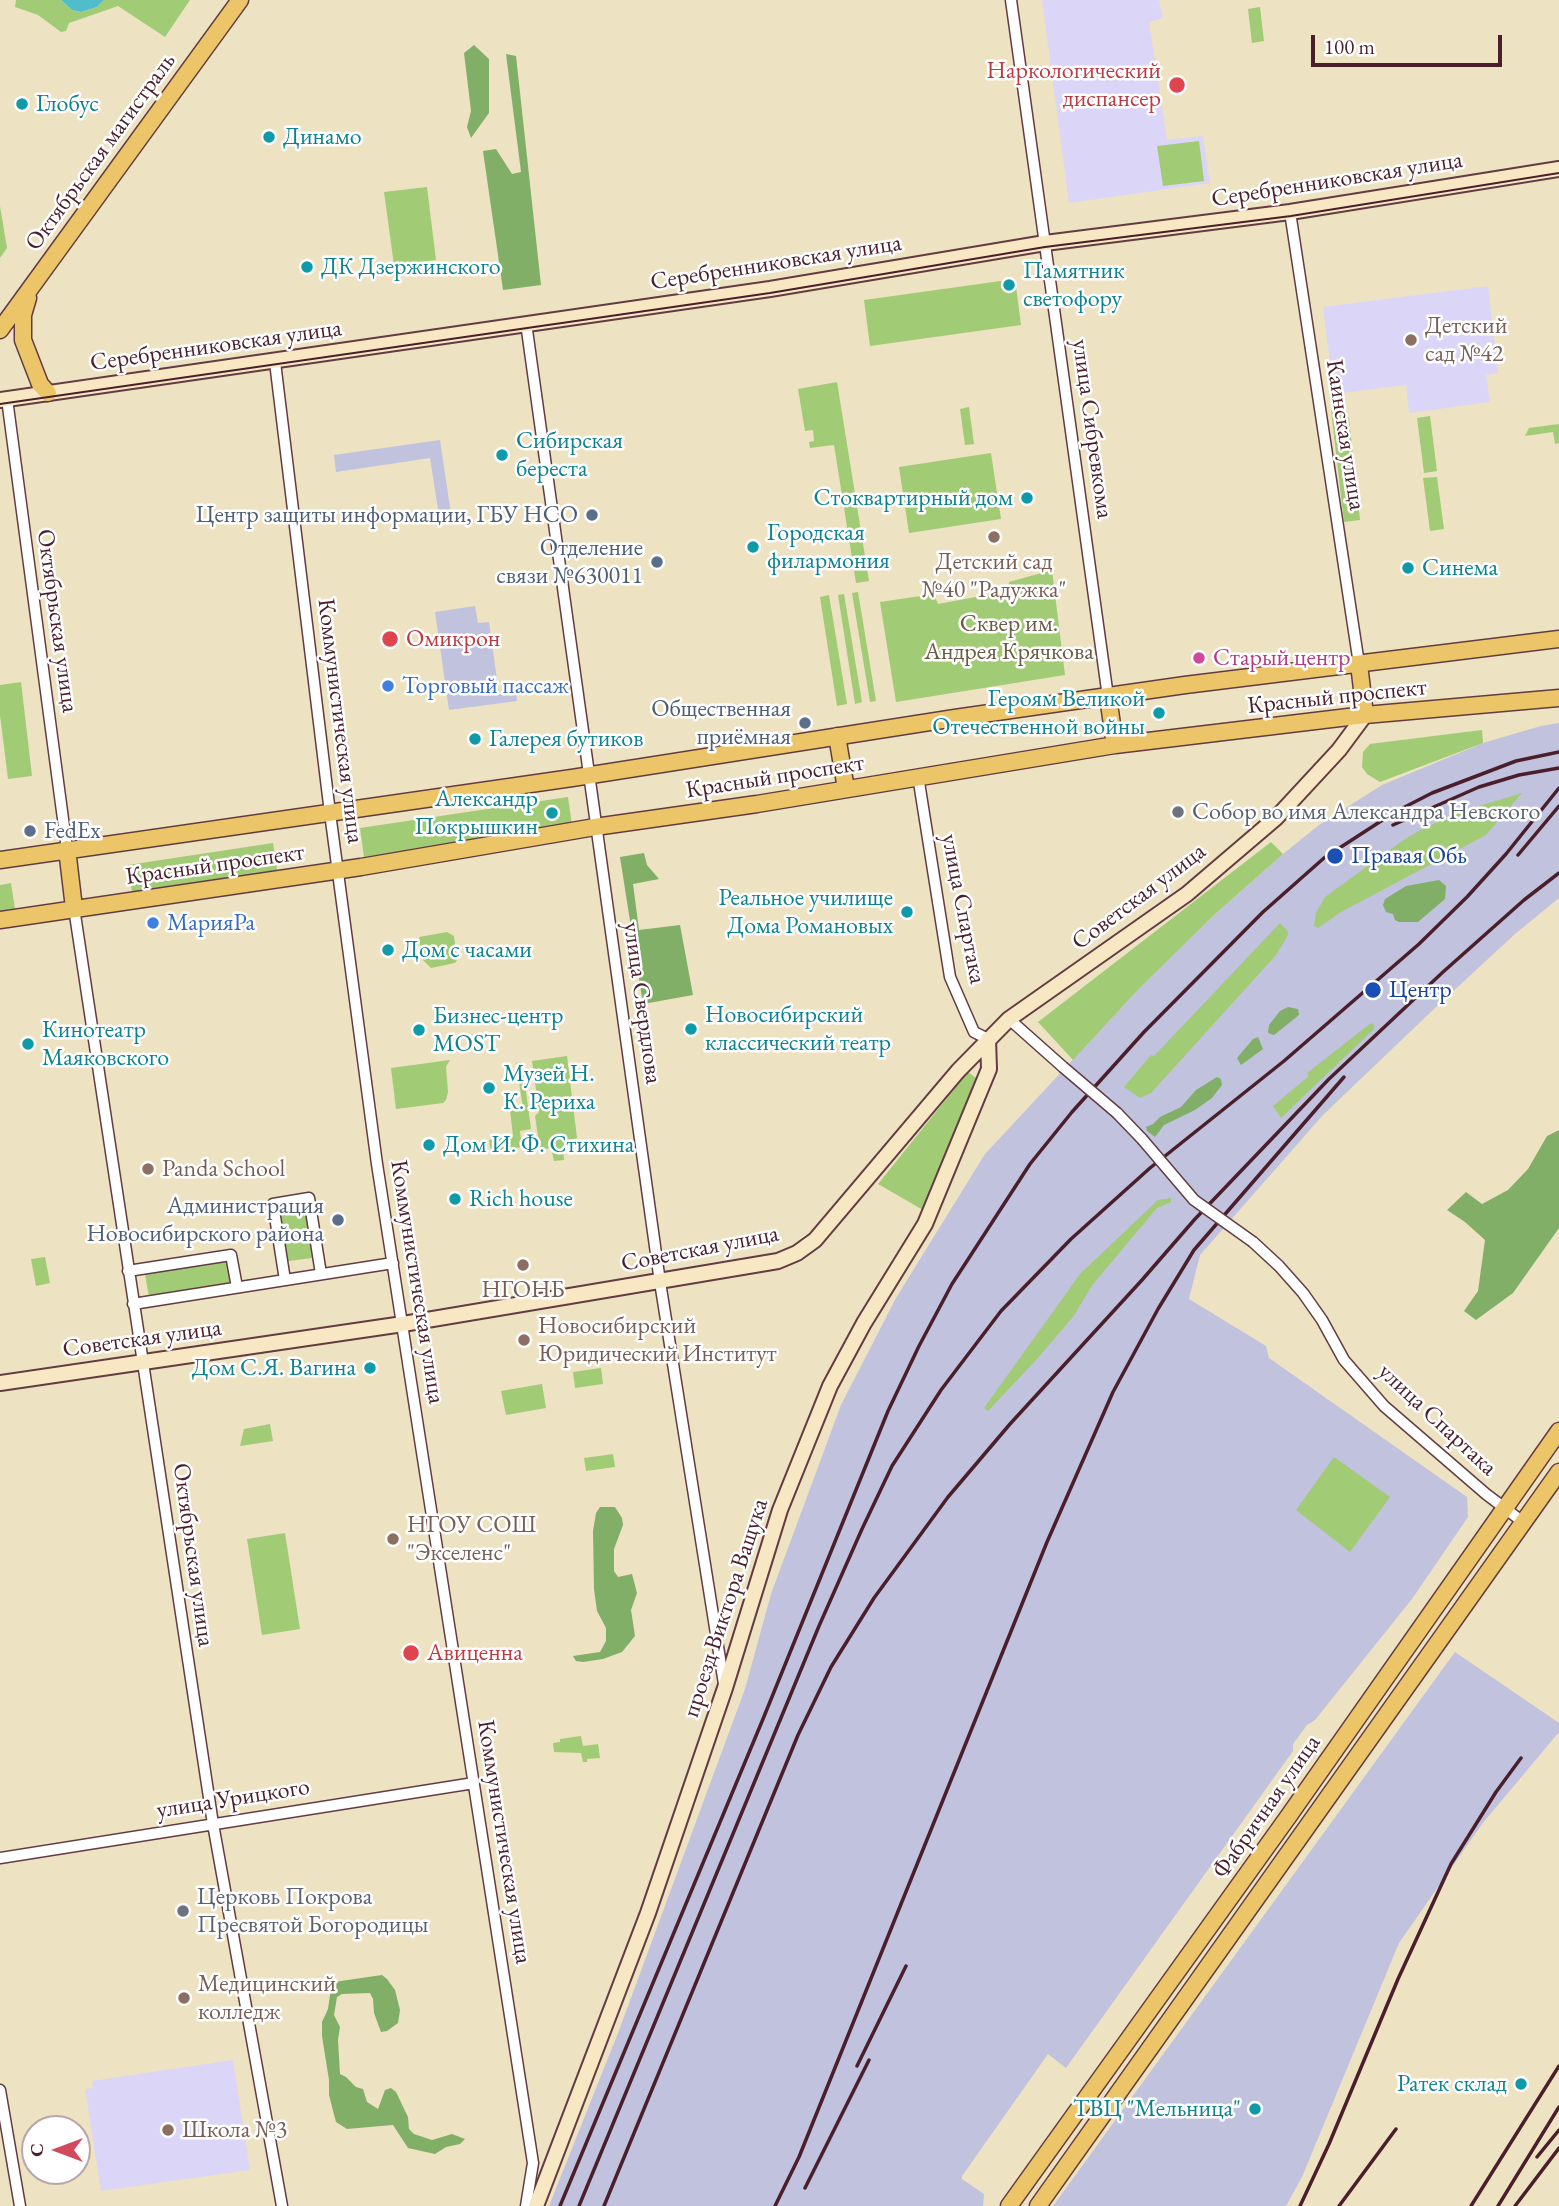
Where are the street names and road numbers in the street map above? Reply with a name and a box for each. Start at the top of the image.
street label: Октябрьская магистраль [20,48,182,256]
street label: Серебренниковская улица [1209,146,1465,214]
street label: Серебренниковская улица [648,229,904,297]
street label: Серебренниковская улица [88,314,344,378]
street label: улица Сибревкома [1065,337,1119,521]
street label: Каинская улица [1319,358,1371,512]
street label: Октябрьская улица [30,527,84,715]
street label: Коммунистическая улица [311,597,369,845]
street label: Красный проспект [1246,673,1428,721]
street label: Красный проспект [684,749,866,805]
street label: улица Спартака [934,832,992,986]
street label: Советская улица [1066,837,1212,957]
street label: Красный проспект [124,838,306,892]
street label: улица Свердлова [616,920,668,1086]
street label: Коммунистическая улица [383,1158,451,1406]
street label: Советская улица [619,1220,781,1278]
street label: Советская улица [61,1314,223,1364]
street label: улица Спартака [1372,1358,1502,1482]
street label: Октябрьская улица [166,1461,220,1649]
street label: проезд Виктора Ващука [677,1495,775,1721]
street label: Коммунистическая улица [470,1718,538,1966]
street label: Фабричная улица [1207,1730,1327,1884]
street label: улица Урицкого [154,1773,312,1825]

